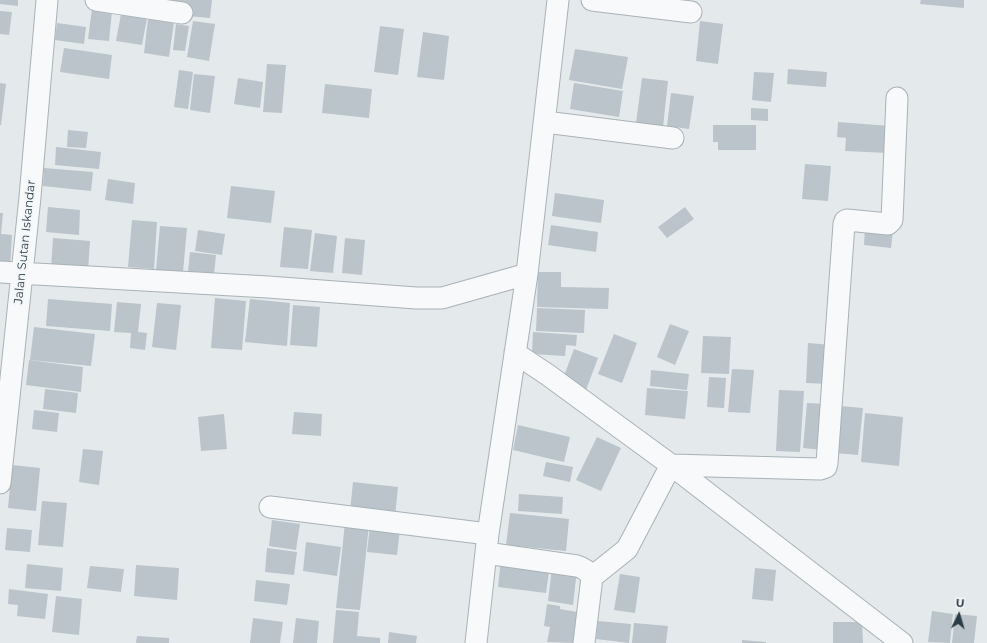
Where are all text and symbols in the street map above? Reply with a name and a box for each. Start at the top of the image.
street label: Jalan Sutan Iskandar [11,179,39,305]
north arrow [939,595,979,635]
text: U [955,596,965,610]

